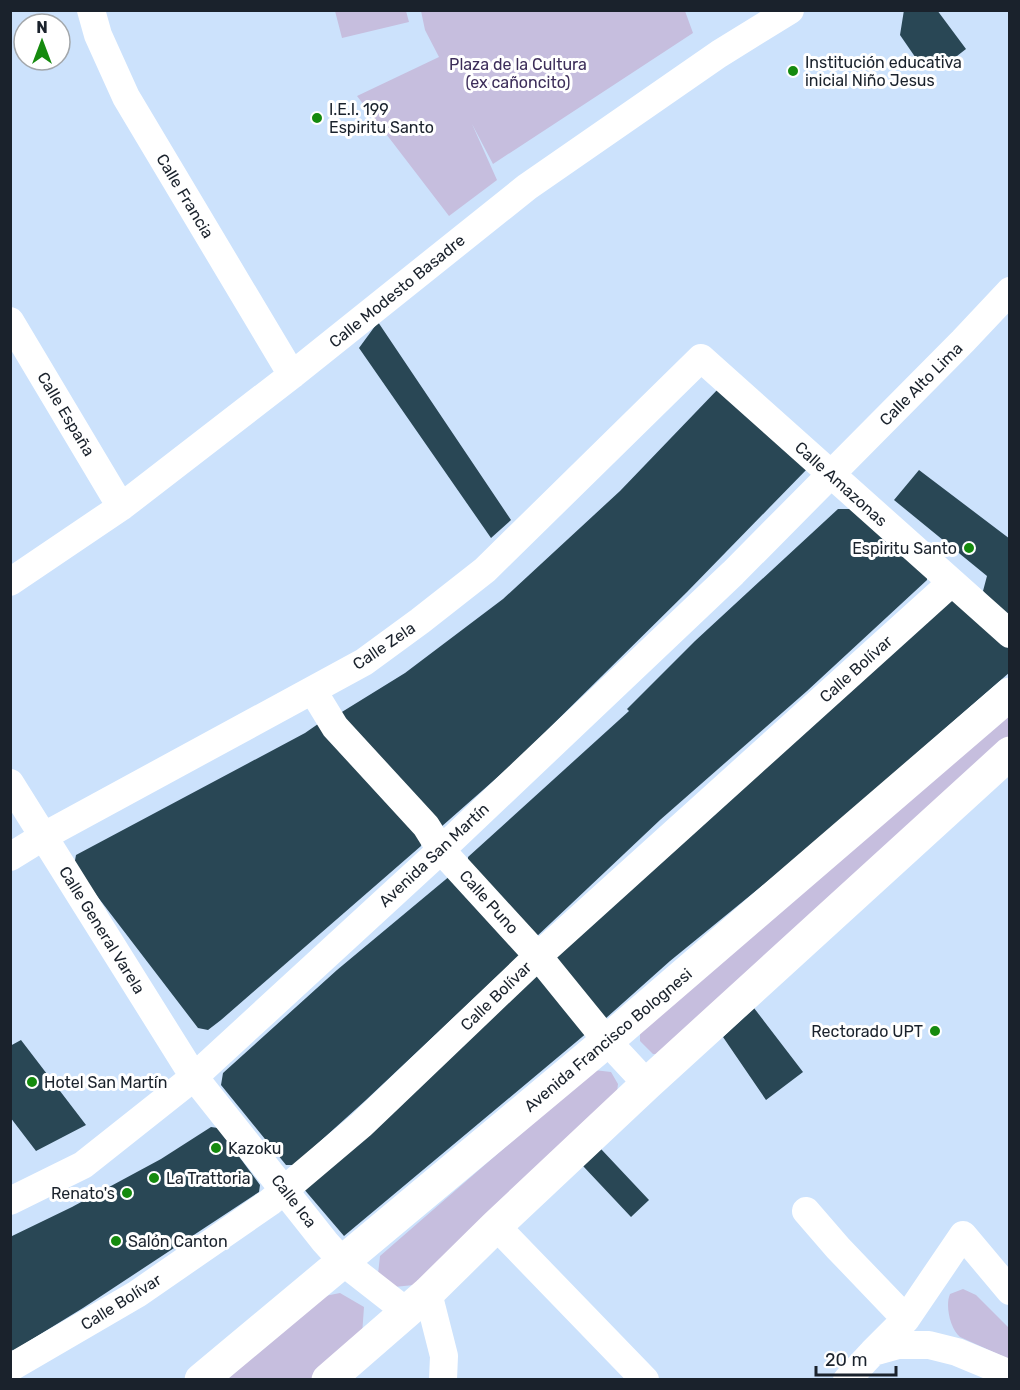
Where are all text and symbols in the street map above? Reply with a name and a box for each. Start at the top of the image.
north arrow [12,12,72,72]
text: N [36,18,48,37]
place label: Institución educativa inicial Niño Jesus [805,53,962,90]
park label: Plaza de la Cultura (ex cañoncito) [449,55,587,92]
marker: Institución educativa inicial Niño Jesus [786,64,800,78]
place label: I.E.I. 199 Espiritu Santo [329,100,434,137]
marker: I.E.I. 199 Espiritu Santo [310,111,324,125]
street label: Calle Francia [152,150,218,242]
street label: Calle Modesto Basadre [325,230,469,352]
street label: Calle Alto Lima [876,339,966,429]
street label: Calle España [33,368,99,460]
street label: Calle Amazonas [791,438,891,530]
place label: Espiritu Santo [852,539,957,558]
marker: Espiritu Santo [962,541,976,555]
street label: Calle Zela [349,618,419,674]
street label: Calle Bolívar [816,631,896,707]
street label: Avenida San Martín [375,799,493,911]
street label: Calle General Varela [55,863,149,997]
street label: Calle Puno [456,866,522,938]
street label: Calle Bolívar [457,957,535,1035]
street label: Avenida Francisco Bolognesi [520,964,696,1116]
place label: Rectorado UPT [811,1022,923,1041]
marker: Rectorado UPT [928,1024,942,1038]
place label: Hotel San Martín [44,1073,167,1092]
marker: Hotel San Martín [25,1075,39,1089]
place label: Kazoku [228,1139,281,1158]
marker: Kazoku [209,1141,223,1155]
place label: La Trattoria [166,1169,251,1188]
marker: La Trattoria [147,1171,161,1185]
street label: Calle Ica [267,1171,321,1231]
place label: Renato's [51,1184,115,1203]
marker: Renato's [120,1186,134,1200]
place label: Salón Canton [128,1232,228,1251]
marker: Salón Canton [109,1234,123,1248]
street label: Calle Bolívar [77,1270,165,1334]
scale bar [816,1339,896,1377]
text: 20 m [825,1349,867,1371]

